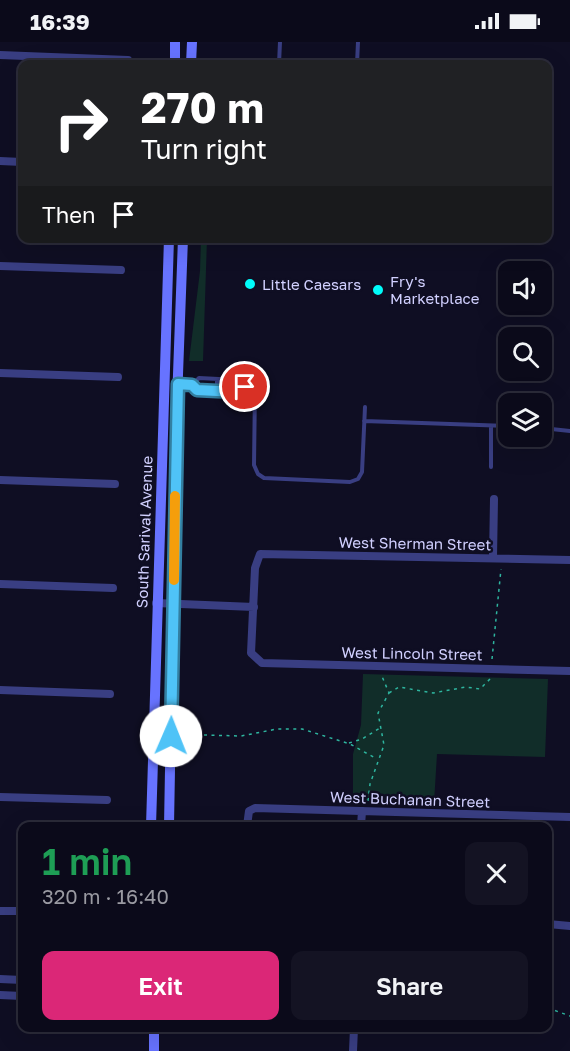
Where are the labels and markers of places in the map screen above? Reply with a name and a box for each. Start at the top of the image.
place label: Fry's Marketplace [390,272,480,307]
place label: Little Caesars [262,275,361,293]
marker: Little Caesars [243,277,257,291]
marker: Fry's Marketplace [371,283,385,297]
pin [219,361,270,412]

